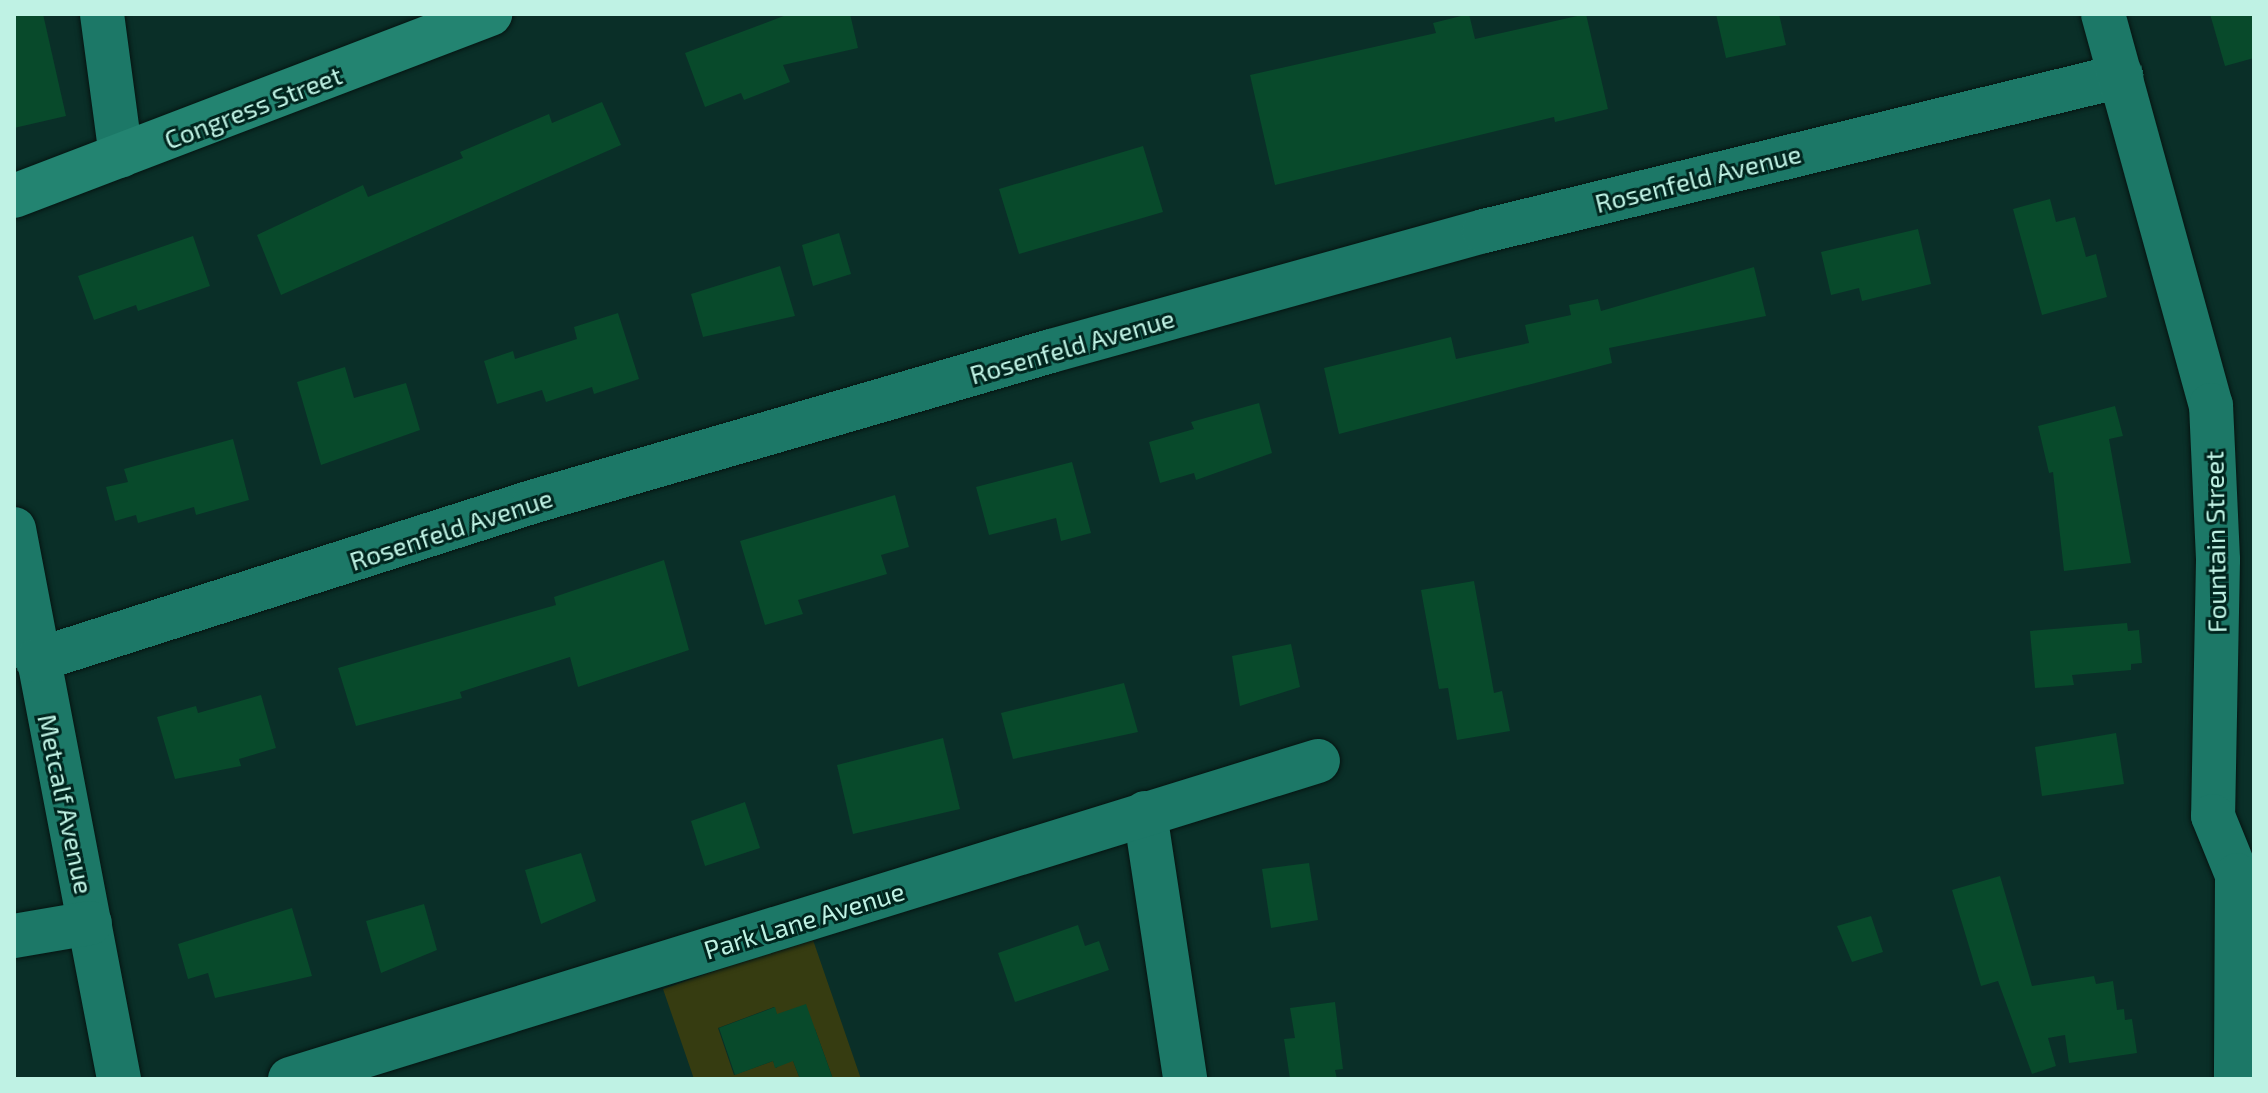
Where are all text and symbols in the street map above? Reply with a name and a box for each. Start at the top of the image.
street label: Congress Street [160,59,346,155]
street label: Rosenfeld Avenue [1591,137,1805,219]
street label: Rosenfeld Avenue [966,302,1178,390]
street label: Fountain Street [2198,451,2232,633]
street label: Rosenfeld Avenue [345,481,557,577]
street label: Metcalf Avenue [32,711,100,897]
street label: Park Lane Avenue [700,875,908,965]

